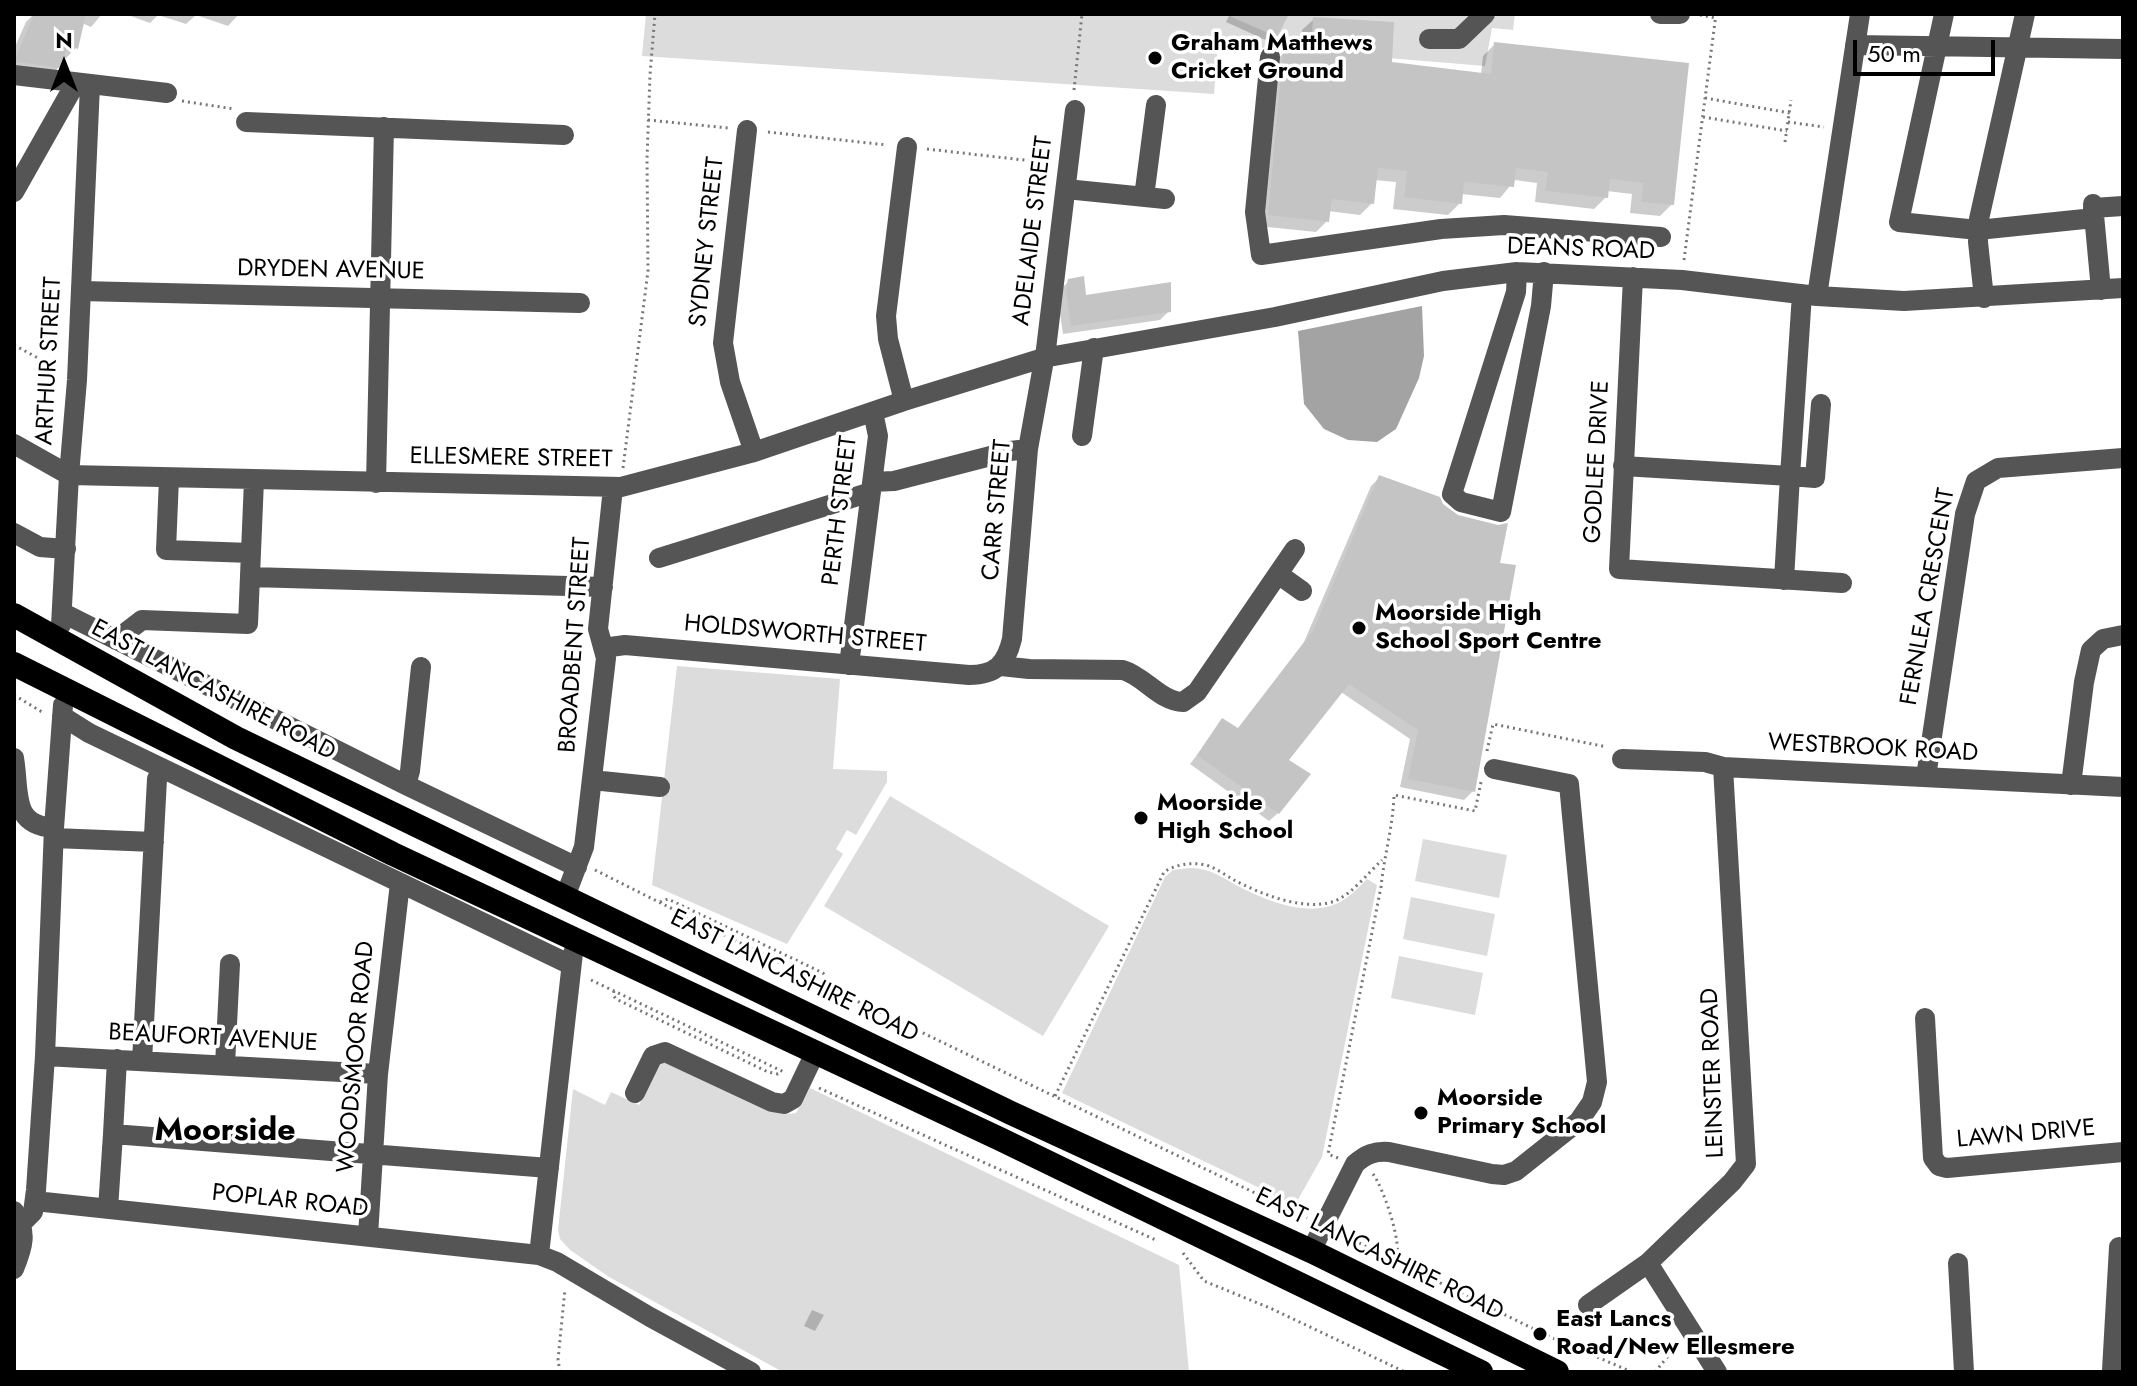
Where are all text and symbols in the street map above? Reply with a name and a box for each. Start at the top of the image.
north arrow [24,24,104,104]
text: N [55,24,73,56]
scale bar [1857,24,1999,74]
place label: Graham Matthews Cricket Ground [1171,30,1373,86]
text: 50 m [1867,36,1921,71]
marker: Graham Matthews Cricket Ground [1146,49,1164,67]
street label: ADELAIDE STREET [1008,135,1060,327]
street label: SYDNEY STREET [685,156,731,328]
street label: DEANS ROAD [1506,233,1656,267]
street label: DRYDEN AVENUE [237,255,425,287]
street label: ARTHUR STREET [31,276,69,446]
street label: GODLEE DRIVE [1579,380,1617,544]
street label: PERTH STREET [818,434,864,588]
street label: CARR STREET [977,438,1019,582]
street label: ELLESMERE STREET [409,443,613,475]
street label: FERNLEA CRESCENT [1896,486,1962,708]
street label: BROADBENT STREET [554,536,598,754]
place label: Moorside High School Sport Centre [1375,600,1601,656]
street label: HOLDSWORTH STREET [683,610,927,660]
street label: EAST LANCASHIRE ROAD [86,614,340,768]
marker: Moorside High School Sport Centre [1350,619,1368,637]
street label: WESTBROOK ROAD [1767,729,1979,769]
place label: Moorside High School [1157,790,1293,846]
marker: Moorside High School [1132,809,1150,827]
street label: EAST LANCASHIRE ROAD [665,904,923,1050]
street label: WOODSMOOR ROAD [333,940,381,1174]
street label: LEINSTER ROAD [1697,987,1731,1159]
street label: BEAUFORT AVENUE [108,1019,318,1059]
place label: Moorside Primary School [1437,1085,1606,1141]
marker: Moorside Primary School [1412,1104,1430,1122]
district label: Moorside [155,1113,295,1151]
street label: LAWN DRIVE [1955,1115,2097,1155]
street label: POPLAR ROAD [210,1179,370,1225]
street label: EAST LANCASHIRE ROAD [1250,1182,1508,1328]
place label: East Lancs Road/New Ellesmere [1556,1306,1795,1362]
marker: East Lancs Road/New Ellesmere [1531,1325,1549,1343]

